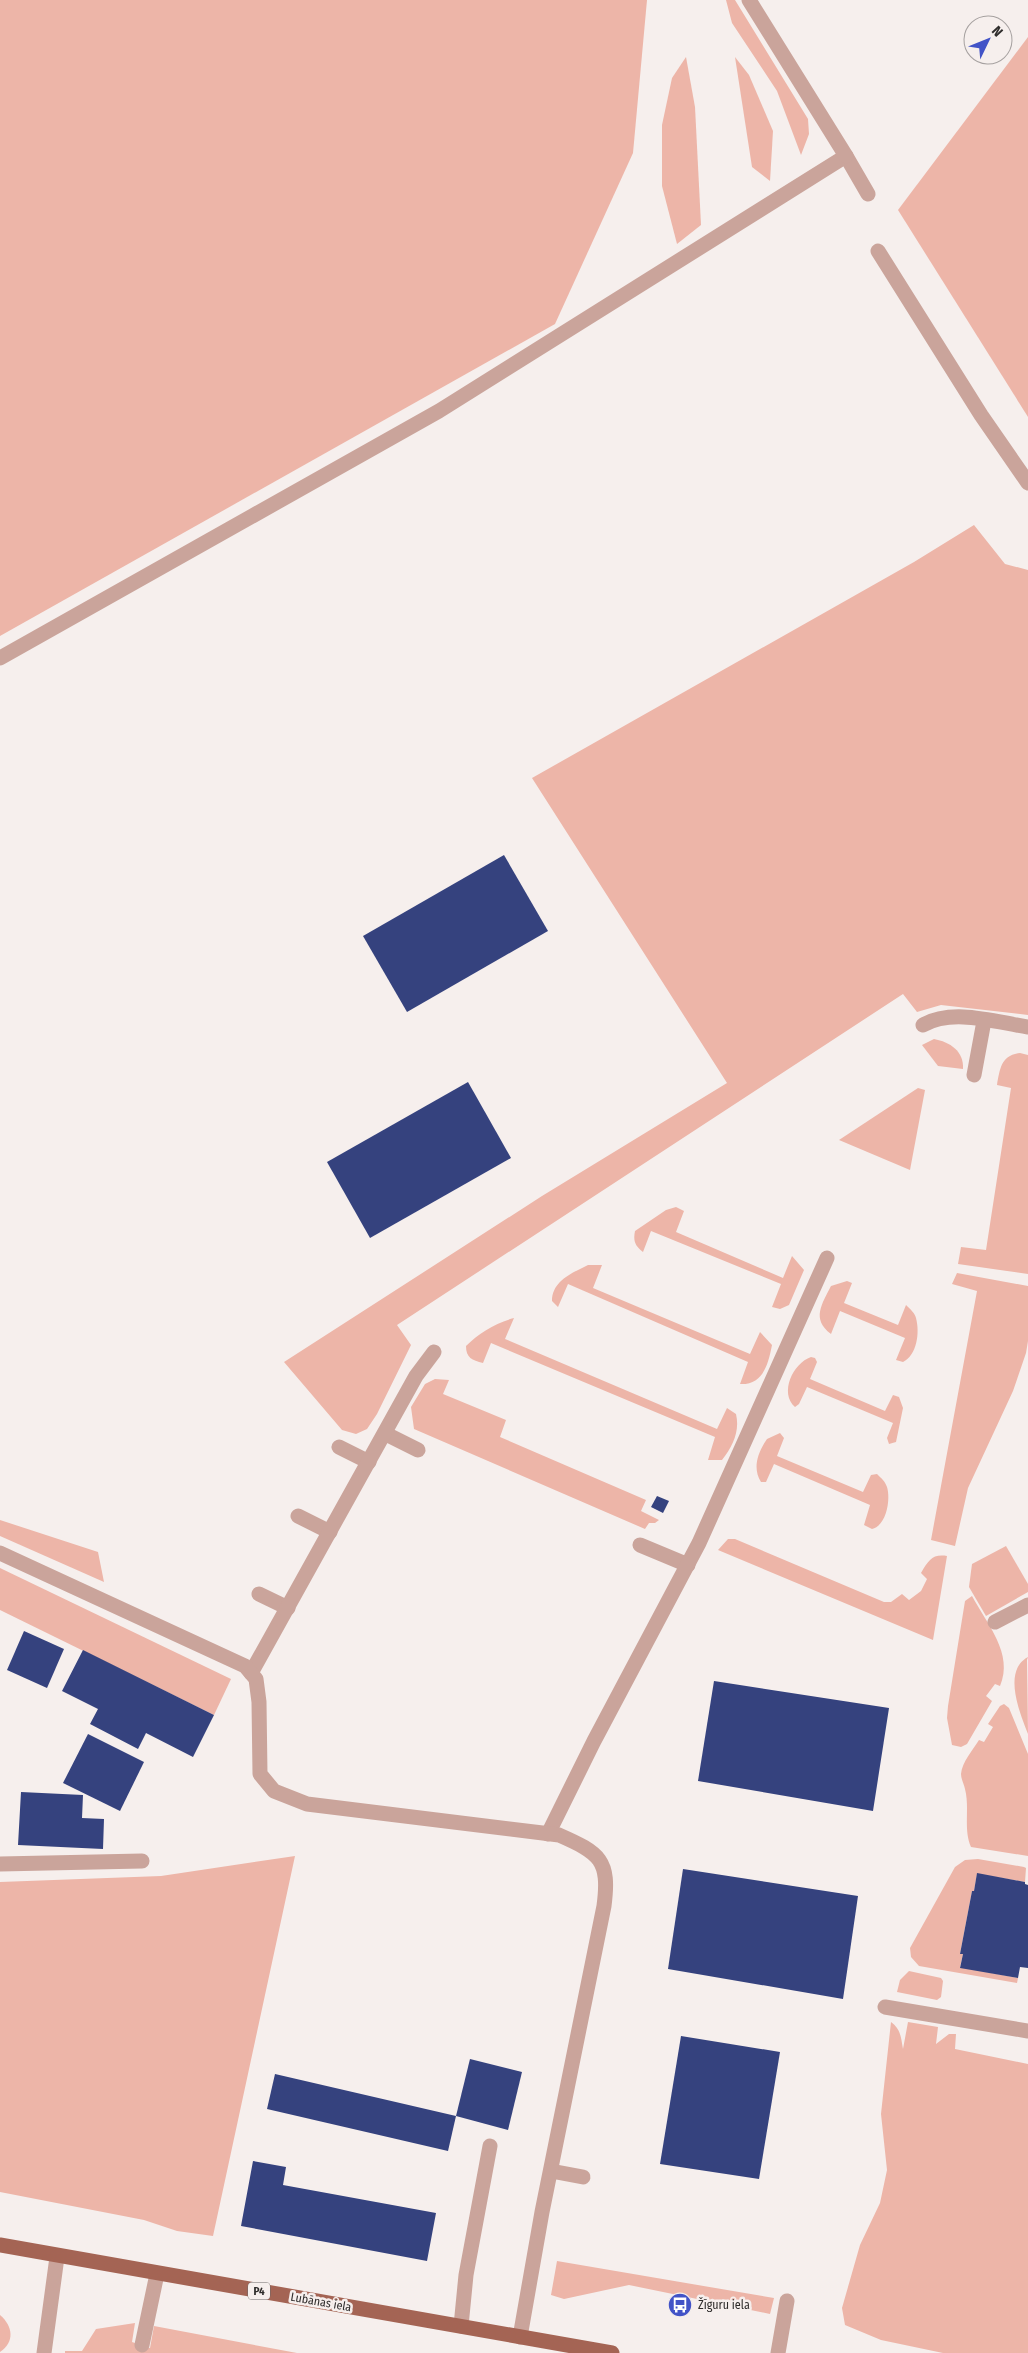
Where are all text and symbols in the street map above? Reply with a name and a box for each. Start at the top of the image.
north arrow [963,15,1013,65]
text: N [988,23,1006,40]
road number: P4 [248,2282,270,2300]
street label: Lubānas iela [289,2290,353,2314]
bus stop icon: Žīguru iela [667,2292,693,2318]
place label: Žīguru iela [698,2297,750,2312]

